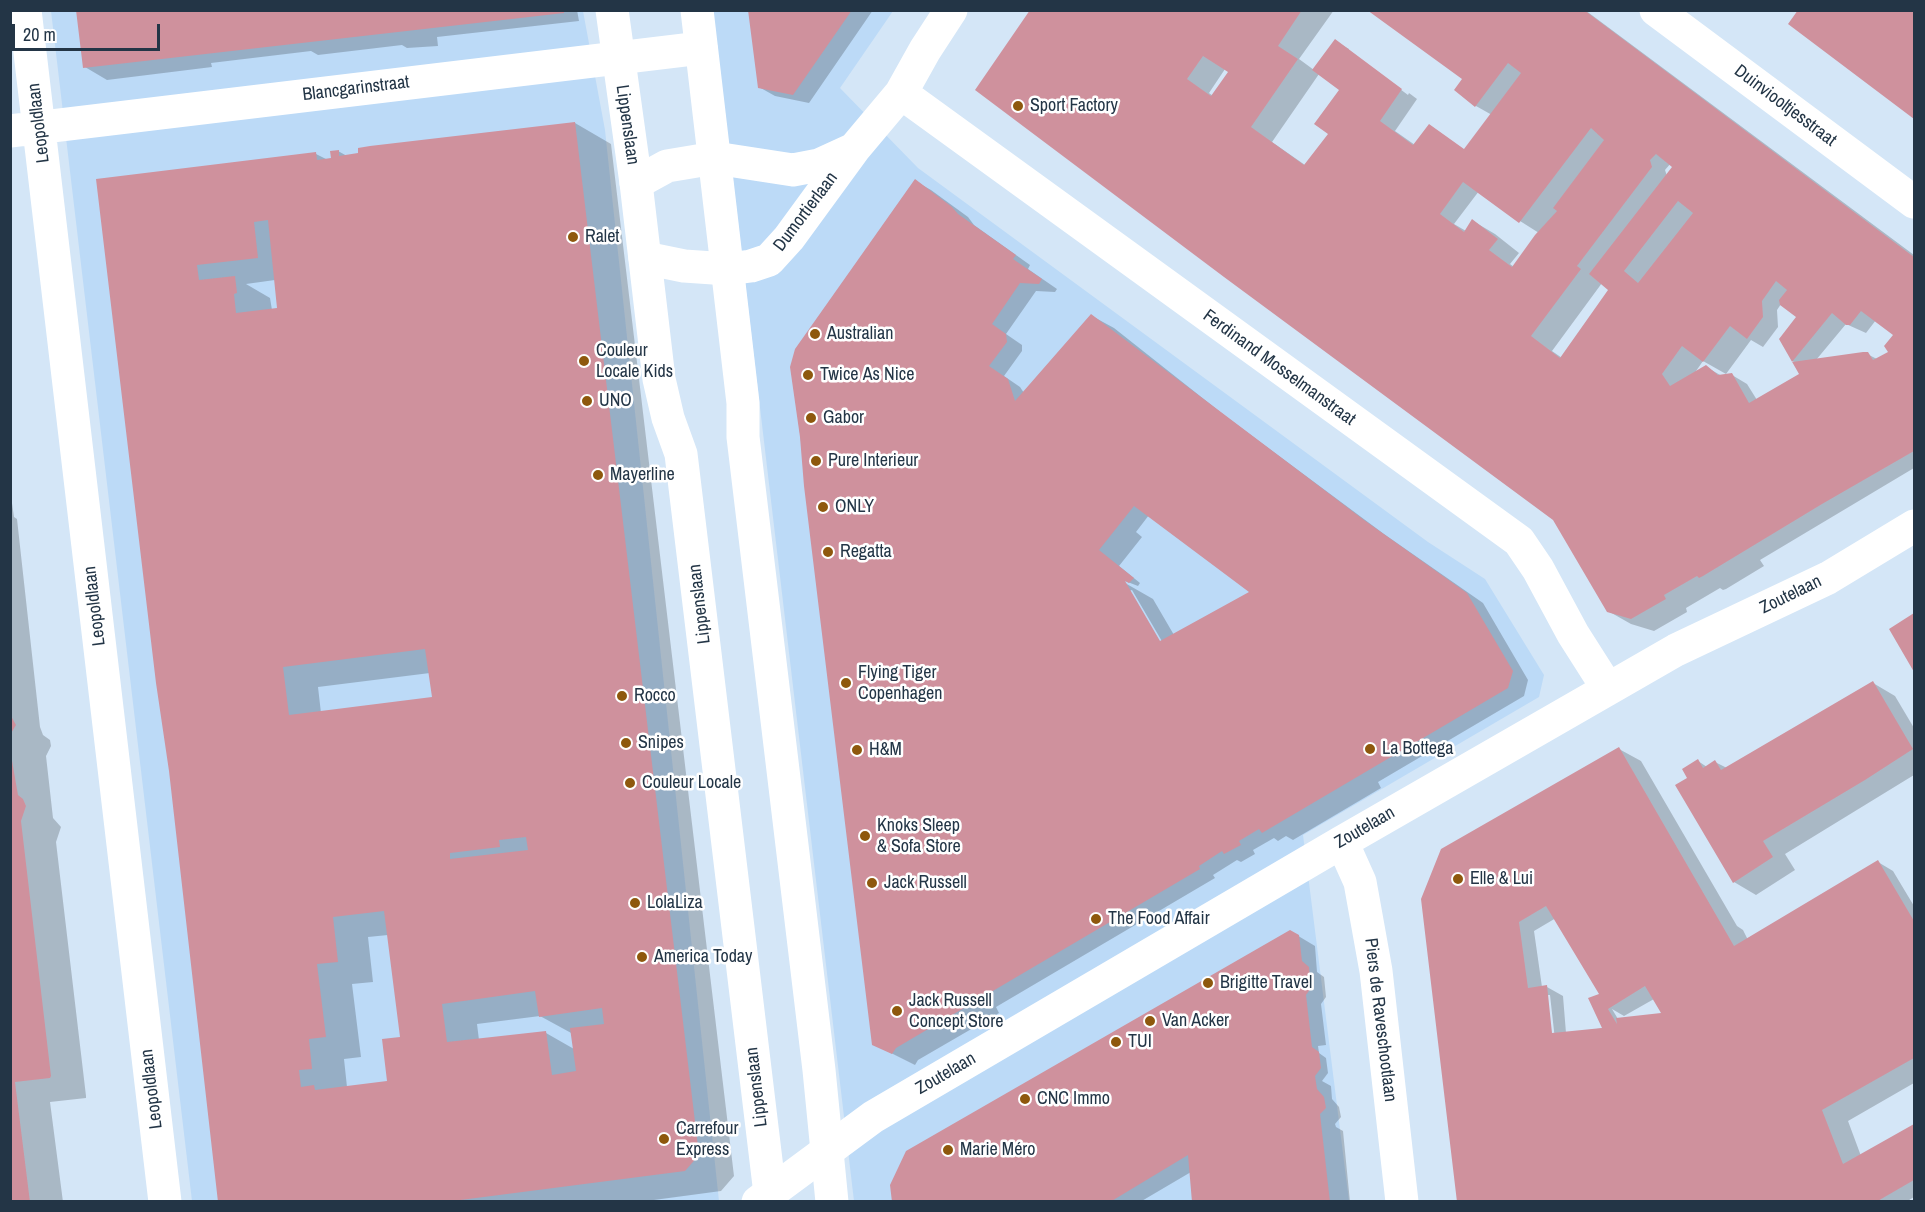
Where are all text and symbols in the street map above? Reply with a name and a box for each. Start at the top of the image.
scale bar [15,12,164,50]
text: 20 m [23,22,56,47]
street label: Duinviooltjesstraat [1730,61,1840,151]
street label: Blancgarinstraat [301,72,411,106]
street label: Leopoldlaan [23,82,55,164]
street label: Lippenslaan [611,84,643,166]
place label: Sport Factory [1030,95,1118,117]
marker: Sport Factory [1011,99,1025,113]
street label: Dumortierlaan [769,168,843,256]
place label: Ralet [585,226,619,248]
marker: Ralet [566,230,580,244]
street label: Ferdinand Mosselmanstraat [1199,305,1359,431]
place label: Australian [827,323,893,345]
marker: Australian [808,327,822,341]
place label: Couleur Locale Kids [596,340,673,382]
marker: Couleur Locale Kids [577,354,591,368]
place label: Twice As Nice [820,364,914,386]
marker: Twice As Nice [801,368,815,382]
place label: UNO [599,390,632,412]
marker: UNO [580,394,594,408]
place label: Gabor [823,407,864,429]
marker: Gabor [804,411,818,425]
place label: Pure Interieur [828,450,918,472]
marker: Pure Interieur [809,454,823,468]
place label: Mayerline [610,464,675,486]
marker: Mayerline [591,468,605,482]
place label: ONLY [835,496,874,518]
marker: ONLY [816,500,830,514]
place label: Regatta [840,541,892,563]
marker: Regatta [821,545,835,559]
street label: Lippenslaan [684,563,716,645]
street label: Leopoldlaan [79,565,111,647]
street label: Zoutelaan [1757,571,1825,619]
place label: Flying Tiger Copenhagen [858,662,943,704]
marker: Flying Tiger Copenhagen [839,676,853,690]
place label: Rocco [634,685,676,707]
marker: Rocco [615,689,629,703]
place label: Snipes [638,732,684,754]
marker: Snipes [619,736,633,750]
place label: La Bottega [1382,738,1453,760]
place label: H&M [869,739,902,761]
marker: La Bottega [1363,742,1377,756]
marker: H&M [850,743,864,757]
place label: Couleur Locale [642,772,741,794]
marker: Couleur Locale [623,776,637,790]
street label: Zoutelaan [1331,802,1399,854]
place label: Knoks Sleep & Sofa Store [877,815,961,858]
marker: Knoks Sleep & Sofa Store [858,829,872,843]
place label: Elle & Lui [1470,868,1533,890]
place label: Jack Russell [884,872,967,894]
marker: Elle & Lui [1451,872,1465,886]
marker: Jack Russell [865,876,879,890]
place label: LolaLiza [647,892,703,914]
marker: LolaLiza [628,896,642,910]
place label: The Food Affair [1108,908,1210,930]
marker: The Food Affair [1089,912,1103,926]
street label: Piers de Raveschootlaan [1359,937,1401,1103]
place label: America Today [654,946,752,968]
marker: America Today [635,950,649,964]
place label: Brigitte Travel [1220,972,1312,994]
marker: Brigitte Travel [1201,976,1215,990]
place label: Jack Russell Concept Store [909,990,1003,1032]
marker: Jack Russell Concept Store [890,1004,904,1018]
place label: Van Acker [1162,1010,1229,1032]
marker: Van Acker [1143,1014,1157,1028]
place label: TUI [1128,1031,1152,1053]
marker: TUI [1109,1035,1123,1049]
street label: Lippenslaan [741,1046,773,1128]
street label: Leopoldlaan [136,1048,168,1130]
street label: Zoutelaan [912,1048,980,1100]
place label: CNC Immo [1037,1088,1110,1110]
marker: CNC Immo [1018,1092,1032,1106]
place label: Carrefour Express [676,1118,738,1160]
marker: Carrefour Express [657,1132,671,1146]
place label: Marie Méro [960,1139,1035,1161]
marker: Marie Méro [941,1143,955,1157]

